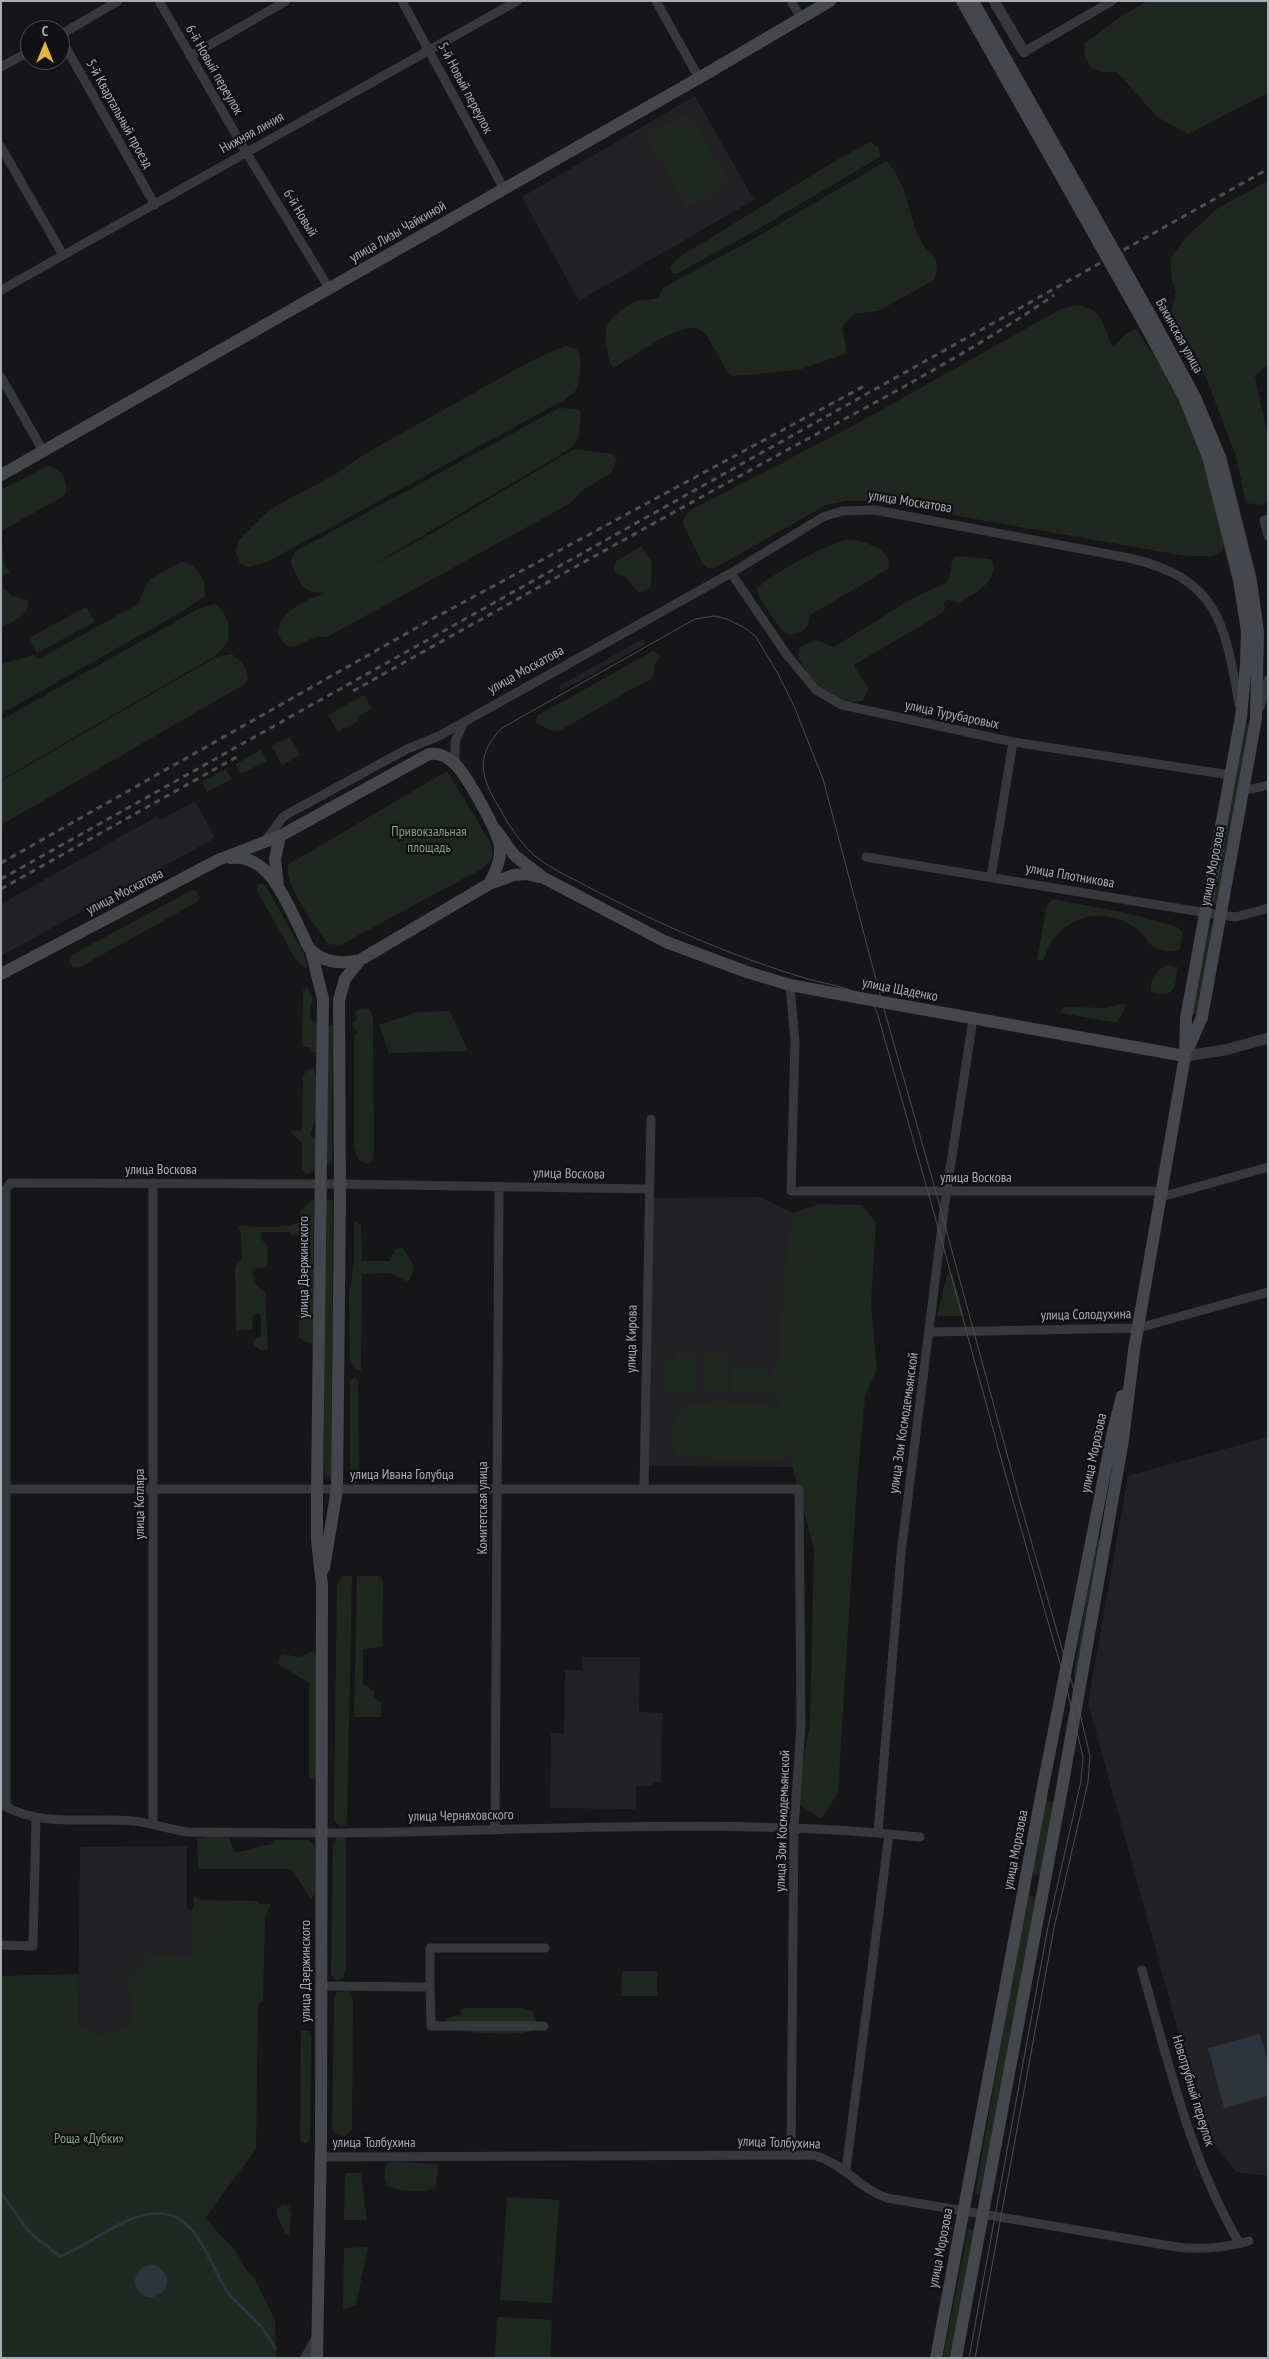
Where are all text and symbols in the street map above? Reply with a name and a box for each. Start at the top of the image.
north arrow [20,20,70,70]
text: С [42,22,48,40]
street label: 6-й Новый переулок [181,22,247,118]
street label: 5-й Новый переулок [434,39,496,137]
street label: 5-й Квартальный проезд [82,56,156,172]
street label: Нижняя линия [217,109,287,157]
street label: 6-й Новый [279,186,321,240]
street label: улица Лизы Чайкиной [347,198,449,266]
street label: Бакинская улица [1152,296,1206,376]
street label: улица Москатова [867,487,953,517]
street label: улица Москатова [485,642,567,698]
street label: улица Турубаровых [903,697,1001,733]
park label: Привокзальная площадь [391,824,467,856]
street label: улица Морозова [1197,825,1229,907]
street label: улица Плотникова [1024,860,1116,892]
street label: улица Москатова [84,865,166,919]
street label: улица Щаденко [861,974,939,1006]
street label: улица Воскова [125,1162,197,1178]
street label: улица Воскова [533,1165,605,1183]
street label: улица Воскова [940,1170,1012,1186]
street label: улица Дзержинского [296,1216,312,1318]
street label: улица Кирова [623,1305,641,1373]
street label: улица Солодухина [1041,1306,1131,1324]
street label: улица Зои Космодемьянской [886,1352,922,1494]
street label: улица Морозова [1077,1412,1111,1494]
street label: Комитетская улица [475,1461,491,1555]
street label: улица Ивана Голубца [350,1467,454,1483]
street label: улица Котляра [132,1469,148,1539]
street label: улица Зои Космодемьянской [772,1750,794,1892]
street label: улица Черняховского [408,1807,514,1825]
street label: улица Морозова [1000,1809,1032,1891]
street label: улица Дзержинского [298,1920,314,2022]
street label: Новотрубный переулок [1168,2033,1218,2149]
park label: Роща «Дубки» [54,2131,124,2147]
street label: улица Толбухина [737,2133,821,2153]
street label: улица Толбухина [332,2135,416,2151]
street label: улица Морозова [925,2207,957,2289]

